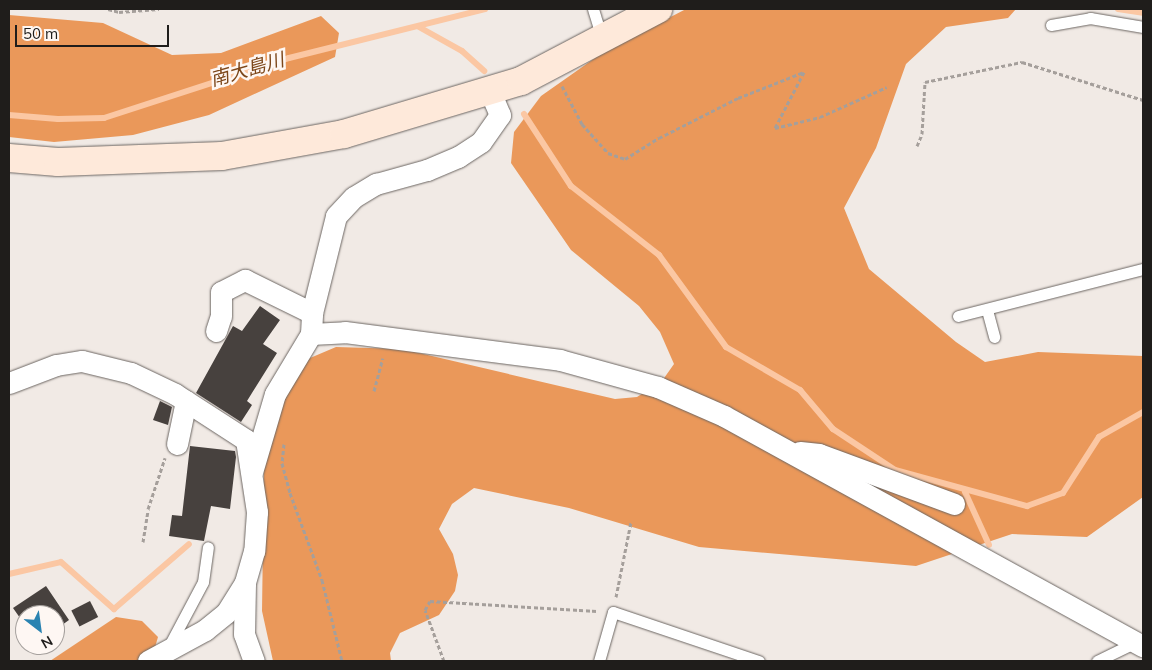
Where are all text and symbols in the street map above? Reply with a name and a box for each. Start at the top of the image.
scale bar [18,15,171,47]
text: 50 m [23,24,58,43]
water label: 南大島川 [207,49,287,91]
north arrow [15,605,65,655]
text: N [38,632,56,653]

